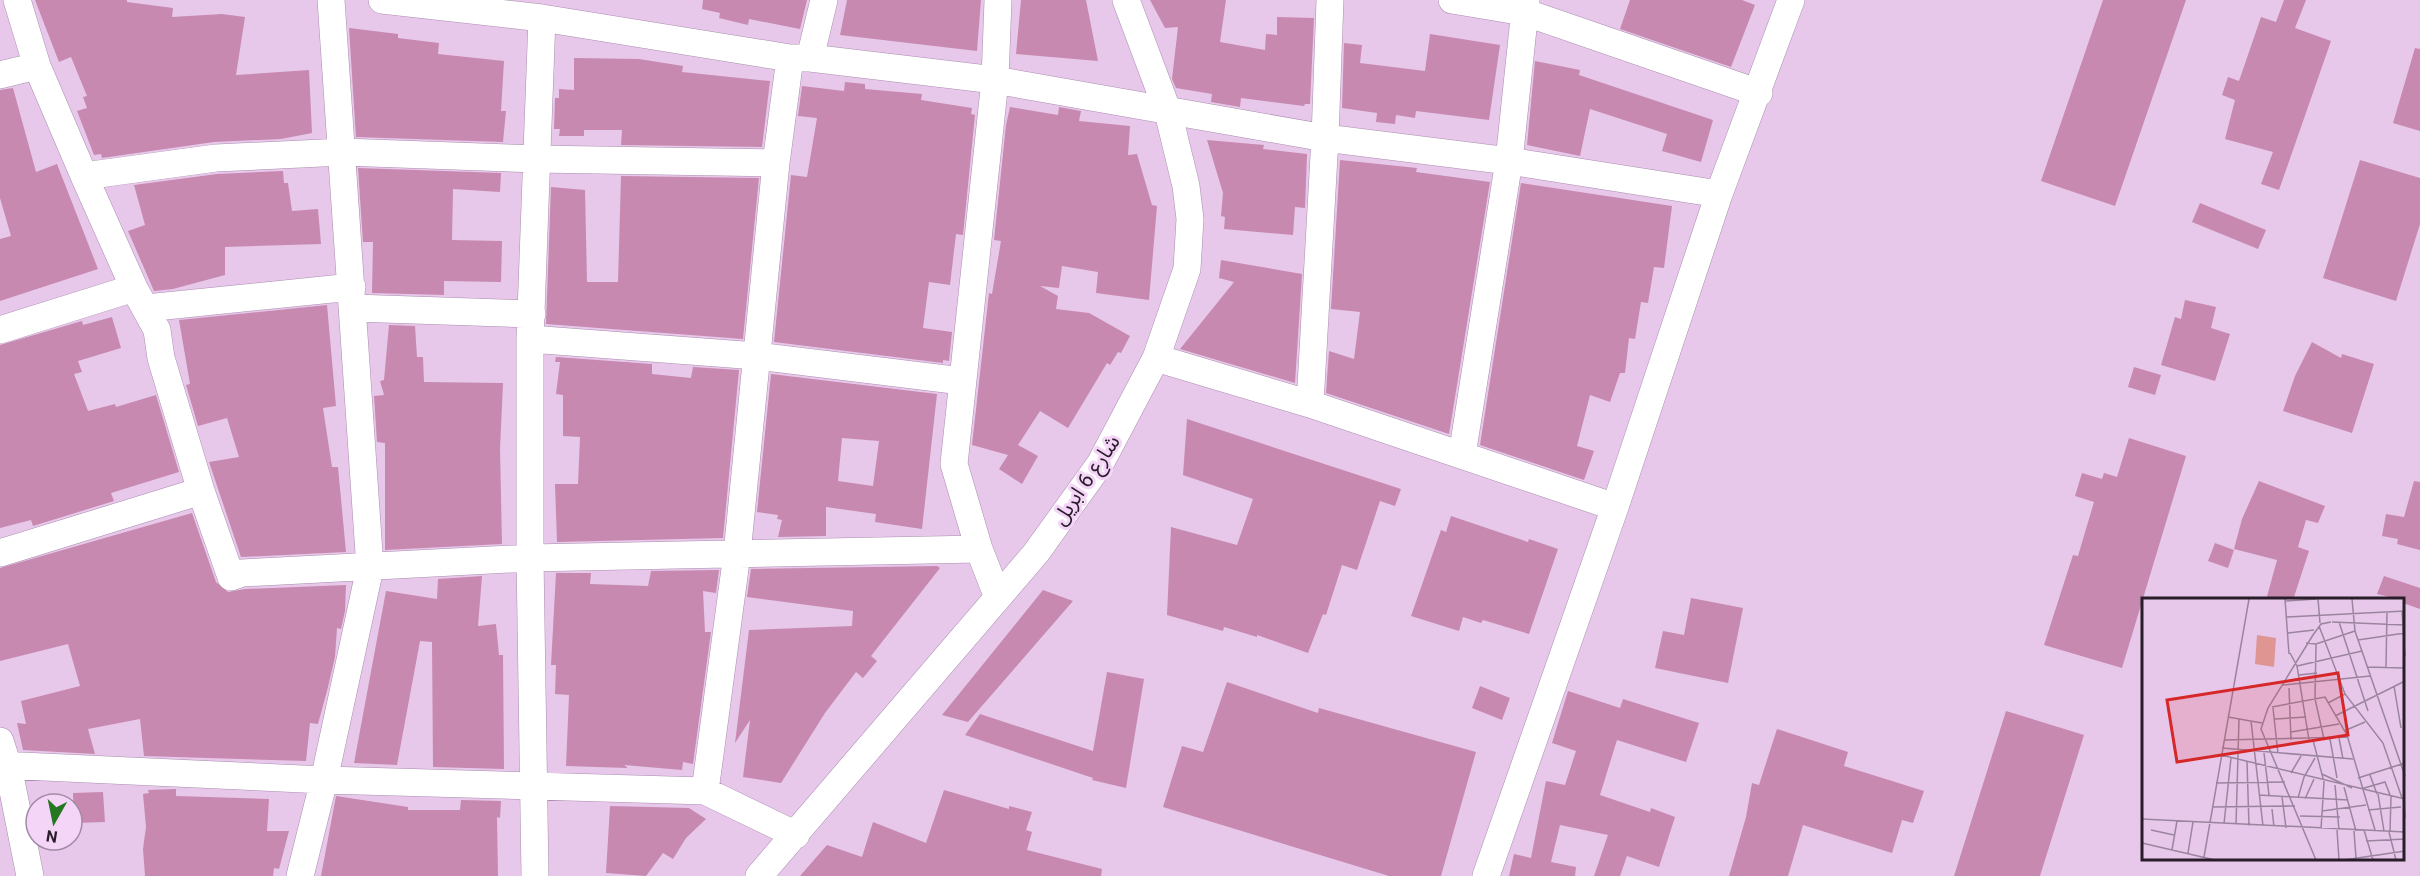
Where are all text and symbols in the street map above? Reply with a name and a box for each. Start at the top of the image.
street label: شارع 6 ابريل [1047,431,1127,531]
inset map [2142,598,2405,861]
north arrow [24,792,84,852]
text: N [45,826,59,847]

